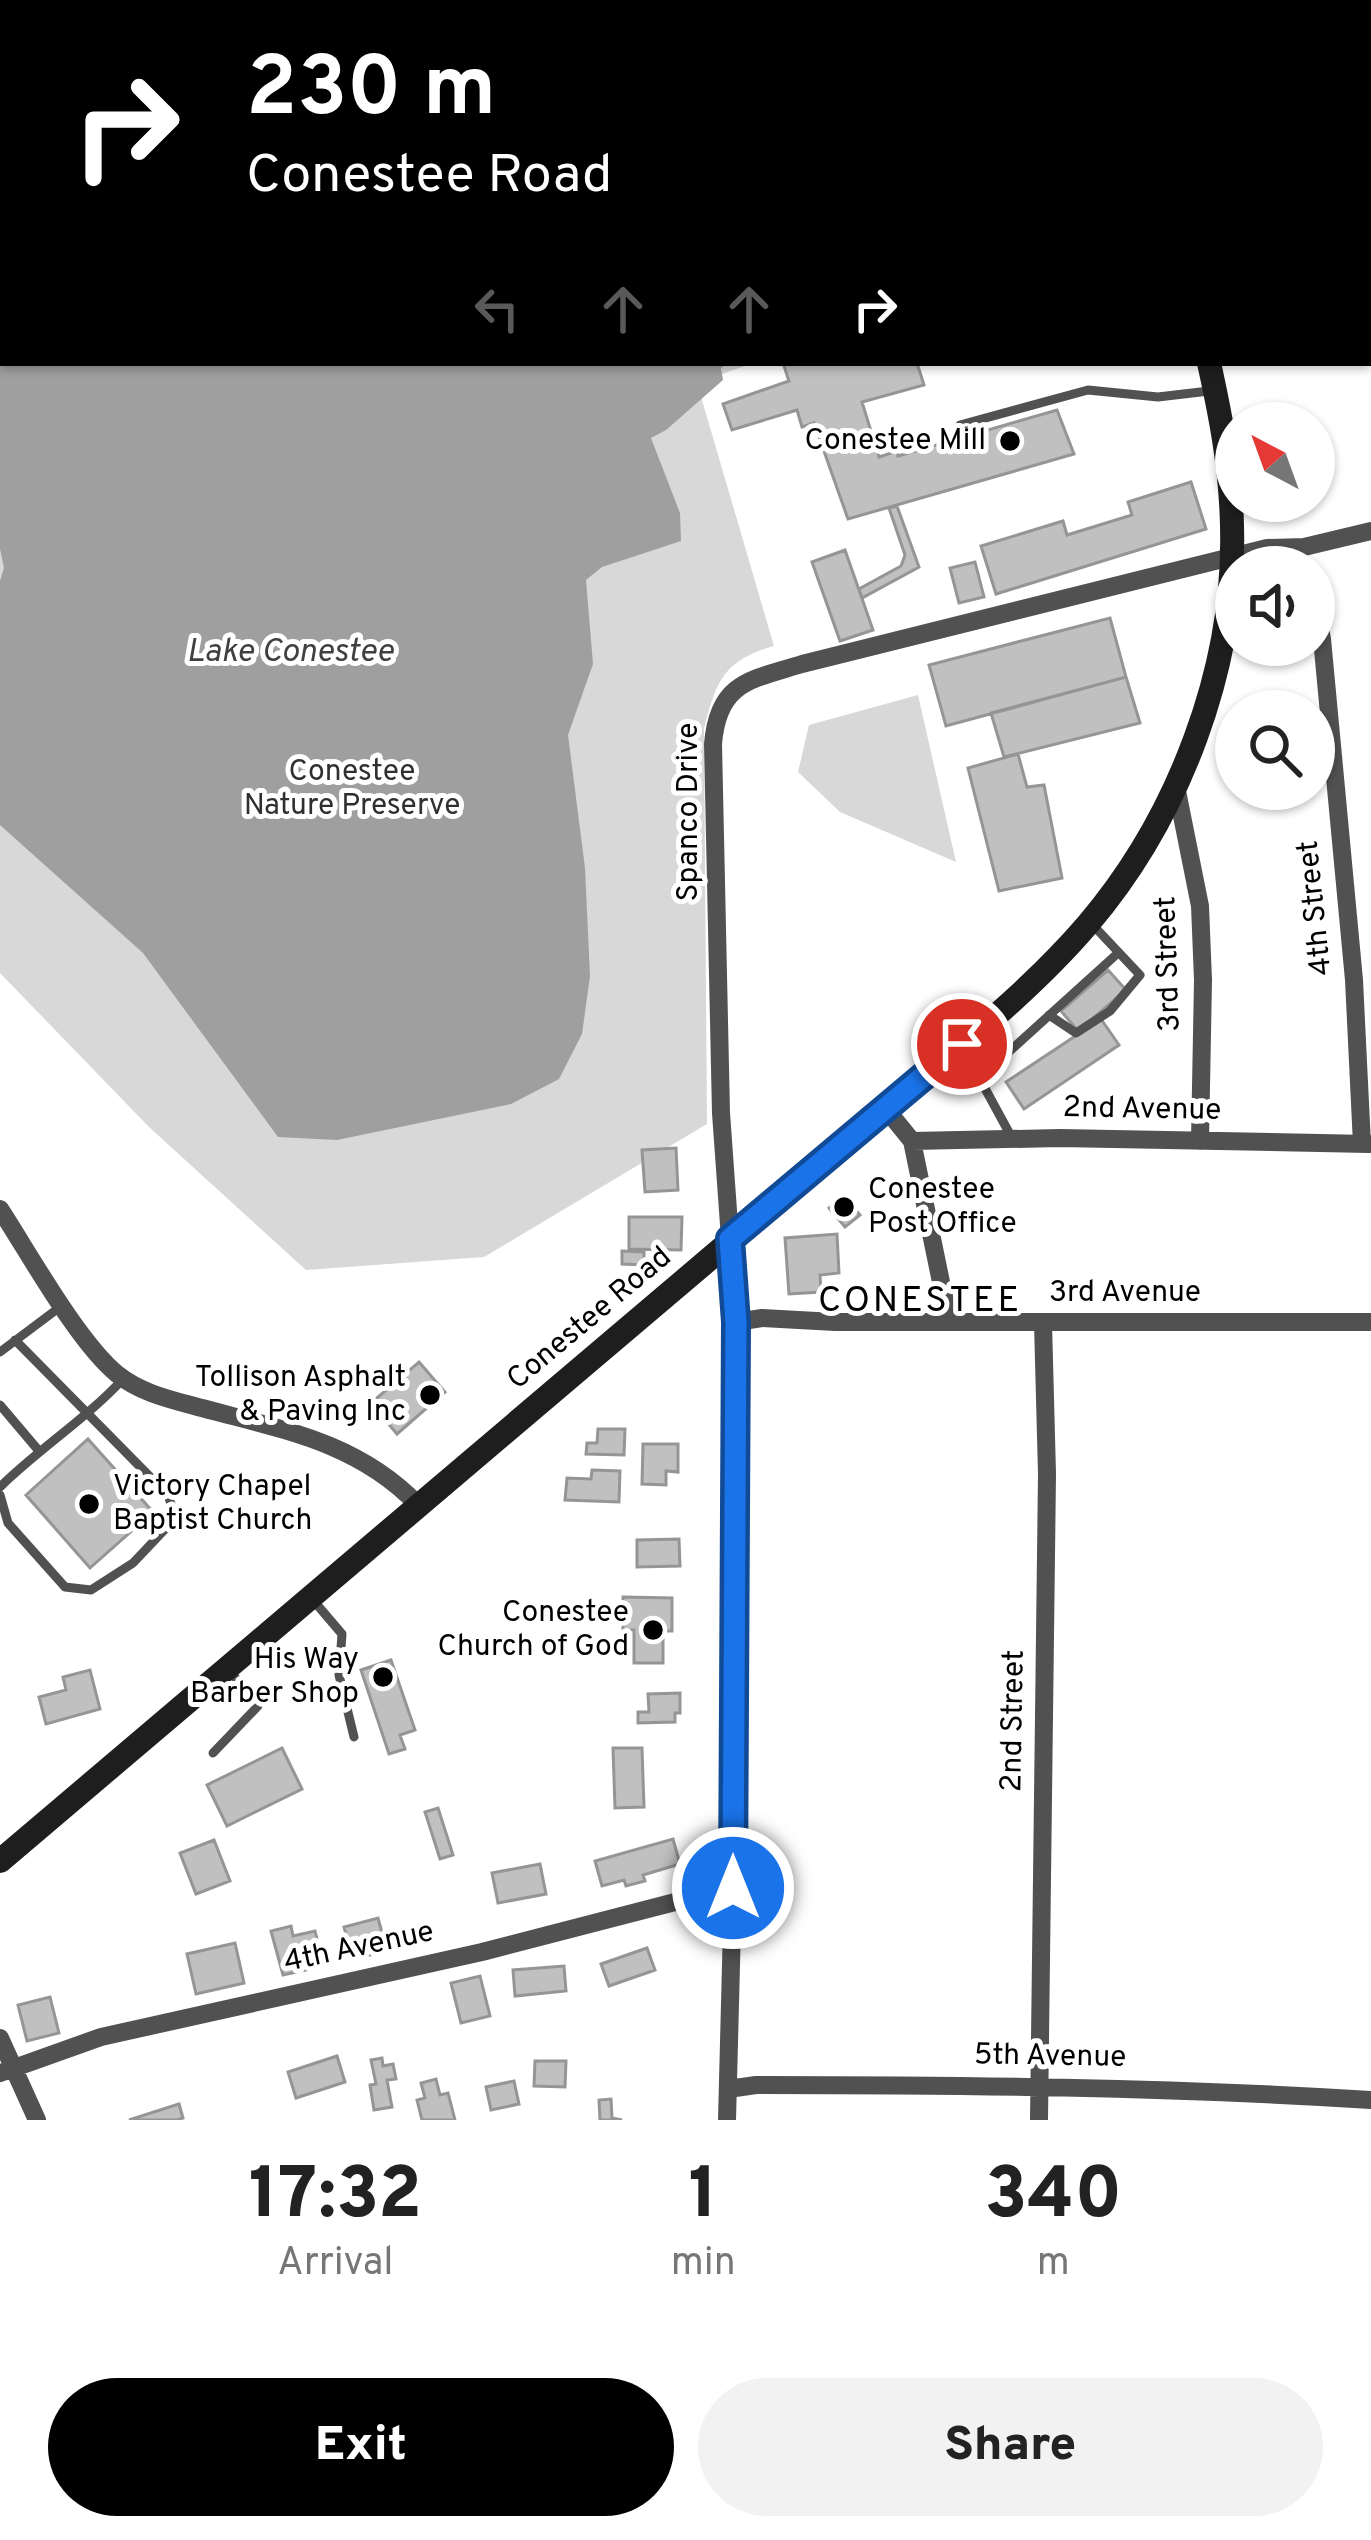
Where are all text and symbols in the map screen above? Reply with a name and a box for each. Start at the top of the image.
text: 230 m [246,39,496,145]
icon: right [48,48,204,204]
text: Conestee Road [246,143,612,212]
icon: left [464,276,530,342]
icon: ahead [590,276,656,342]
icon: ahead [716,276,782,342]
icon: right [842,276,908,342]
north arrow [1215,402,1335,522]
map controls [1215,402,1335,810]
place label: Conestee Mill [805,423,986,460]
marker: Conestee Mill [997,428,1023,454]
button: sound [1215,546,1335,666]
water label: Lake Conestee [186,632,395,674]
button: search [1215,690,1335,810]
street label: Spanco Drive [671,723,708,901]
park label: Conestee Nature Preserve [244,754,460,825]
street label: 4th Street [1290,838,1342,978]
street label: 3rd Street [1148,896,1190,1032]
pin [911,993,1013,1095]
icon: arrive [929,1011,995,1077]
street label: 2nd Avenue [1062,1090,1222,1130]
place label: Conestee Post Office [868,1172,1017,1243]
marker: Conestee Post Office [831,1194,857,1220]
street label: Conestee Road [500,1239,680,1399]
street label: 3rd Avenue [1049,1275,1201,1312]
district label: CONESTEE [818,1279,1022,1325]
place label: Tollison Asphalt & Paving Inc [195,1360,406,1431]
marker: Tollison Asphalt & Paving Inc [417,1382,443,1408]
place label: Victory Chapel Baptist Church [113,1469,313,1540]
marker: Victory Chapel Baptist Church [76,1491,102,1517]
place label: Conestee Church of God [438,1595,629,1666]
marker: Conestee Church of God [640,1617,666,1643]
place label: His Way Barber Shop [190,1642,359,1713]
street label: 2nd Street [994,1650,1034,1792]
marker: His Way Barber Shop [370,1664,396,1690]
position arrow [670,1825,796,1951]
street label: 4th Avenue [281,1914,437,1982]
street label: 5th Avenue [973,2037,1127,2077]
text: 17:32 [249,2152,422,2244]
text: 1 [688,2152,718,2244]
text: 340 [984,2152,1122,2244]
text: Arrival [277,2240,394,2289]
text: min [671,2240,736,2289]
text: m [1037,2240,1070,2289]
button: Exit [48,2378,674,2516]
button: Share [698,2378,1323,2516]

